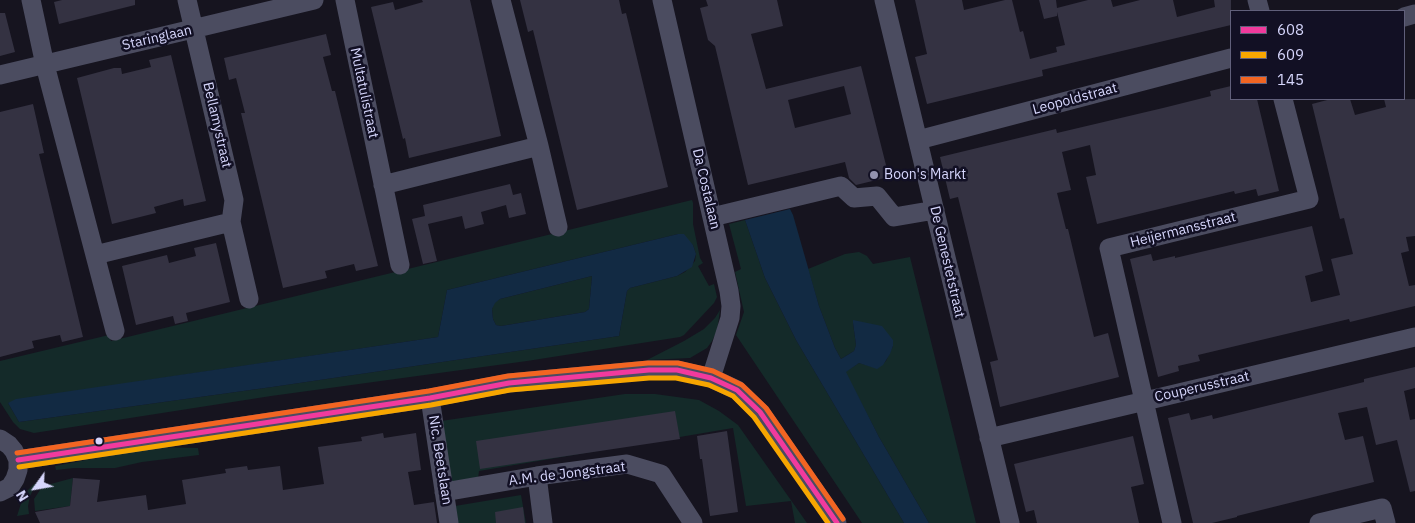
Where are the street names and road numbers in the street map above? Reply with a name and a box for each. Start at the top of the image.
street label: Staringlaan [120,22,194,54]
street label: Multatulistraat [346,46,382,140]
street label: Bellamystraat [199,80,235,170]
street label: Leopoldstraat [1031,80,1119,118]
street label: Da Costalaan [689,147,723,231]
street label: De Genestetstraat [926,204,968,320]
street label: Heijermansstraat [1128,209,1238,251]
street label: Couperusstraat [1153,368,1251,406]
street label: Nic. Beetslaan [425,414,455,506]
street label: A.M. de Jongstraat [508,459,626,489]

